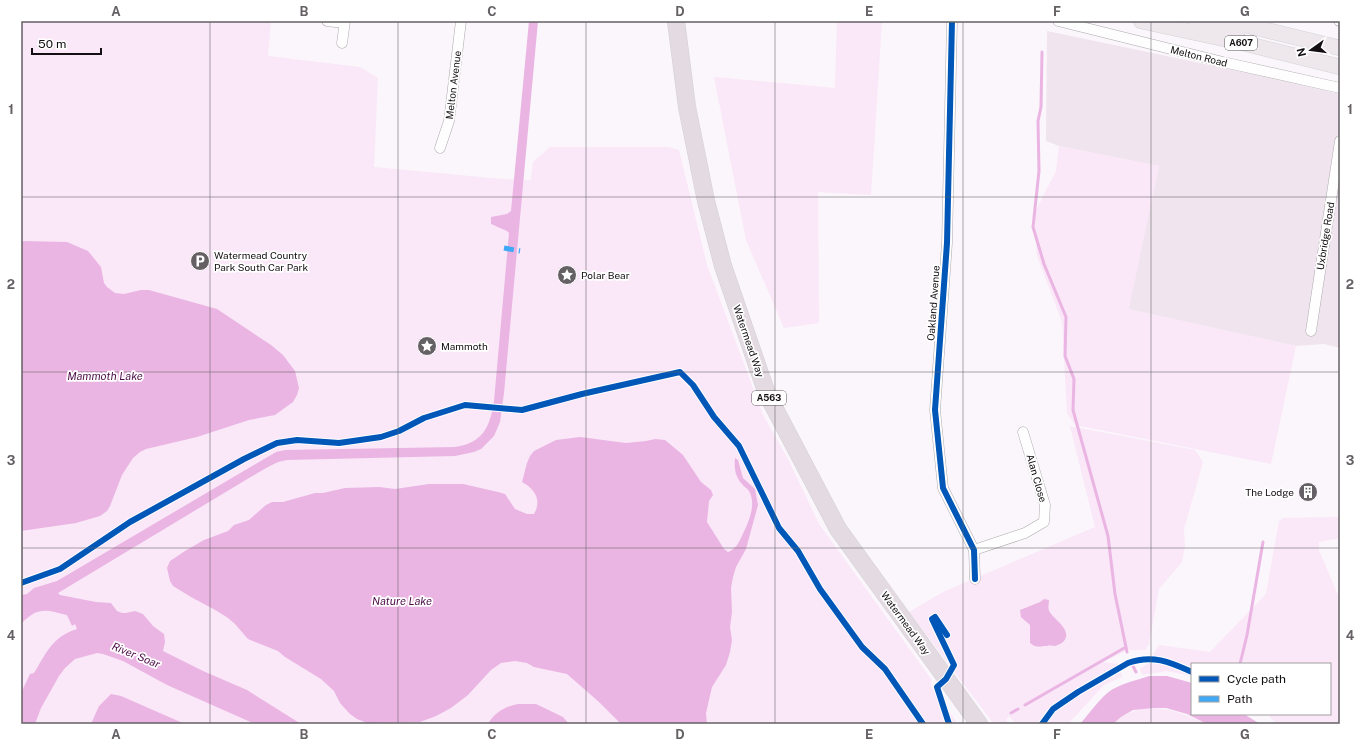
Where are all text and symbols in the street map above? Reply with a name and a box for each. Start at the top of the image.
text: A [111,4,121,19]
text: B [300,4,309,19]
text: C [487,4,497,19]
text: D [675,4,685,19]
text: E [865,4,873,19]
text: F [1053,4,1061,19]
text: G [1240,4,1250,19]
scale bar [32,30,101,56]
north arrow [1291,30,1331,70]
road number: A607 [1225,36,1257,50]
text: 50 m [38,37,66,51]
street label: Melton Road [1169,43,1229,69]
text: N [1294,47,1308,58]
street label: Melton Avenue [443,50,463,120]
text: 1 [8,102,14,117]
text: 1 [1347,102,1353,117]
street label: Uxbridge Road [1314,201,1336,271]
place label: Watermead Country Park South Car Park [214,249,308,273]
parking icon: Watermead Country Park South Car Park [189,250,211,272]
place icon: Polar Bear [556,264,578,286]
street label: Oakland Avenue [924,265,942,341]
place label: Polar Bear [581,269,630,281]
text: 2 [7,277,15,292]
text: 2 [1346,277,1354,292]
street label: Watermead Way [731,303,767,379]
place icon: Mammoth [416,335,438,357]
place label: Mammoth [441,340,488,352]
water label: Mammoth Lake [67,370,143,382]
road number: A563 [752,391,786,405]
street label: Alan Close [1024,452,1050,504]
text: 3 [7,453,16,468]
text: 3 [1346,453,1355,468]
building icon: The Lodge [1297,481,1319,503]
place label: The Lodge [1245,486,1294,498]
street label: Watermead Way [879,589,933,658]
water label: Nature Lake [372,595,432,607]
text: 4 [7,628,16,643]
text: 4 [1346,628,1355,643]
water label: River Soar [110,640,163,670]
legend [1191,663,1331,715]
text: Cycle path [1227,672,1286,686]
text: Path [1227,692,1253,706]
text: A [111,727,121,742]
text: B [300,727,309,742]
text: C [487,727,497,742]
text: D [675,727,685,742]
text: E [865,727,873,742]
text: F [1053,727,1061,742]
text: G [1240,727,1250,742]

